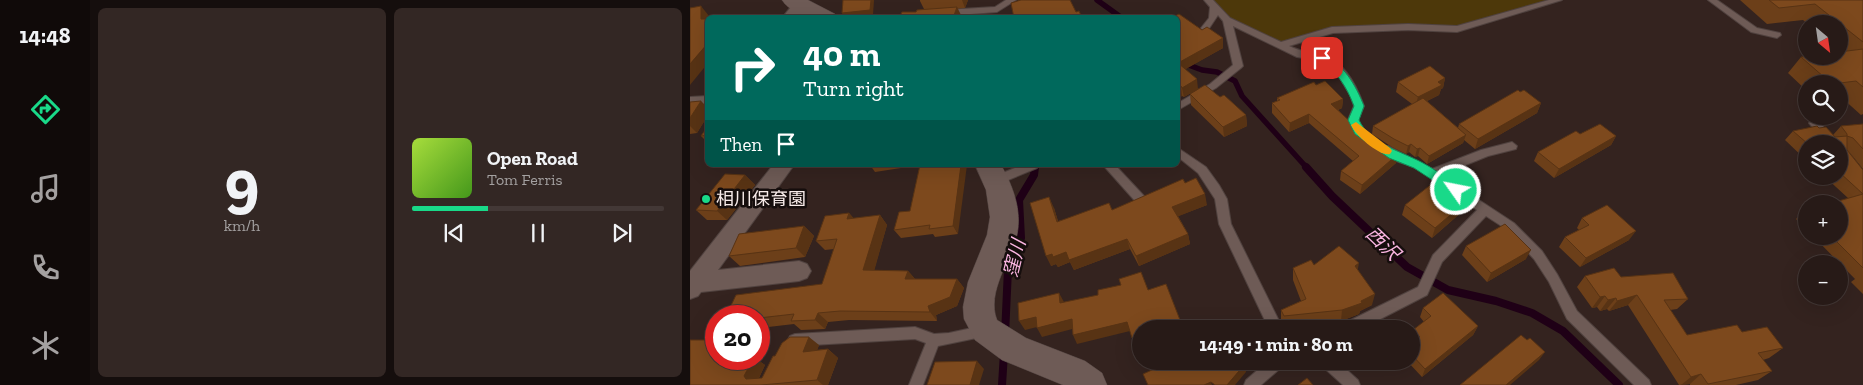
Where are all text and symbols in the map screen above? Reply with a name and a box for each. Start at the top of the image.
north arrow [1798,15,1848,65]
map controls [1798,15,1848,305]
text: 14:48 [19,22,71,49]
text: 40 m [803,33,880,75]
icon: right [720,35,785,100]
pin [1301,37,1343,79]
icon: arrive [1308,44,1336,72]
text: Turn right [803,75,904,102]
button: search [1798,75,1848,125]
icon: directions [28,92,63,127]
icon: arrive [772,130,800,158]
text: Then [720,133,762,156]
button: layers [1798,135,1848,185]
text: 9 [225,144,259,222]
text: Open Road [487,147,578,170]
position arrow [1429,163,1481,215]
text: Tom Ferris [487,170,563,189]
icon: music [28,171,63,206]
place label: 相川保育園 [716,188,806,210]
marker: 相川保育園 [700,193,712,205]
button: + [1798,195,1848,245]
text: km/h [224,216,260,235]
icon: previous [440,219,468,247]
icon: pause [524,219,552,247]
icon: next [608,219,636,247]
water label: 西沢 [1361,222,1406,267]
water label: 窪川 [999,235,1031,279]
icon: phone [28,250,63,285]
button: − [1798,255,1848,305]
speed limit sign: 20 [705,305,770,370]
icon: climate [28,328,63,363]
text: 14:49 · 1 min · 80 m [1199,333,1353,356]

